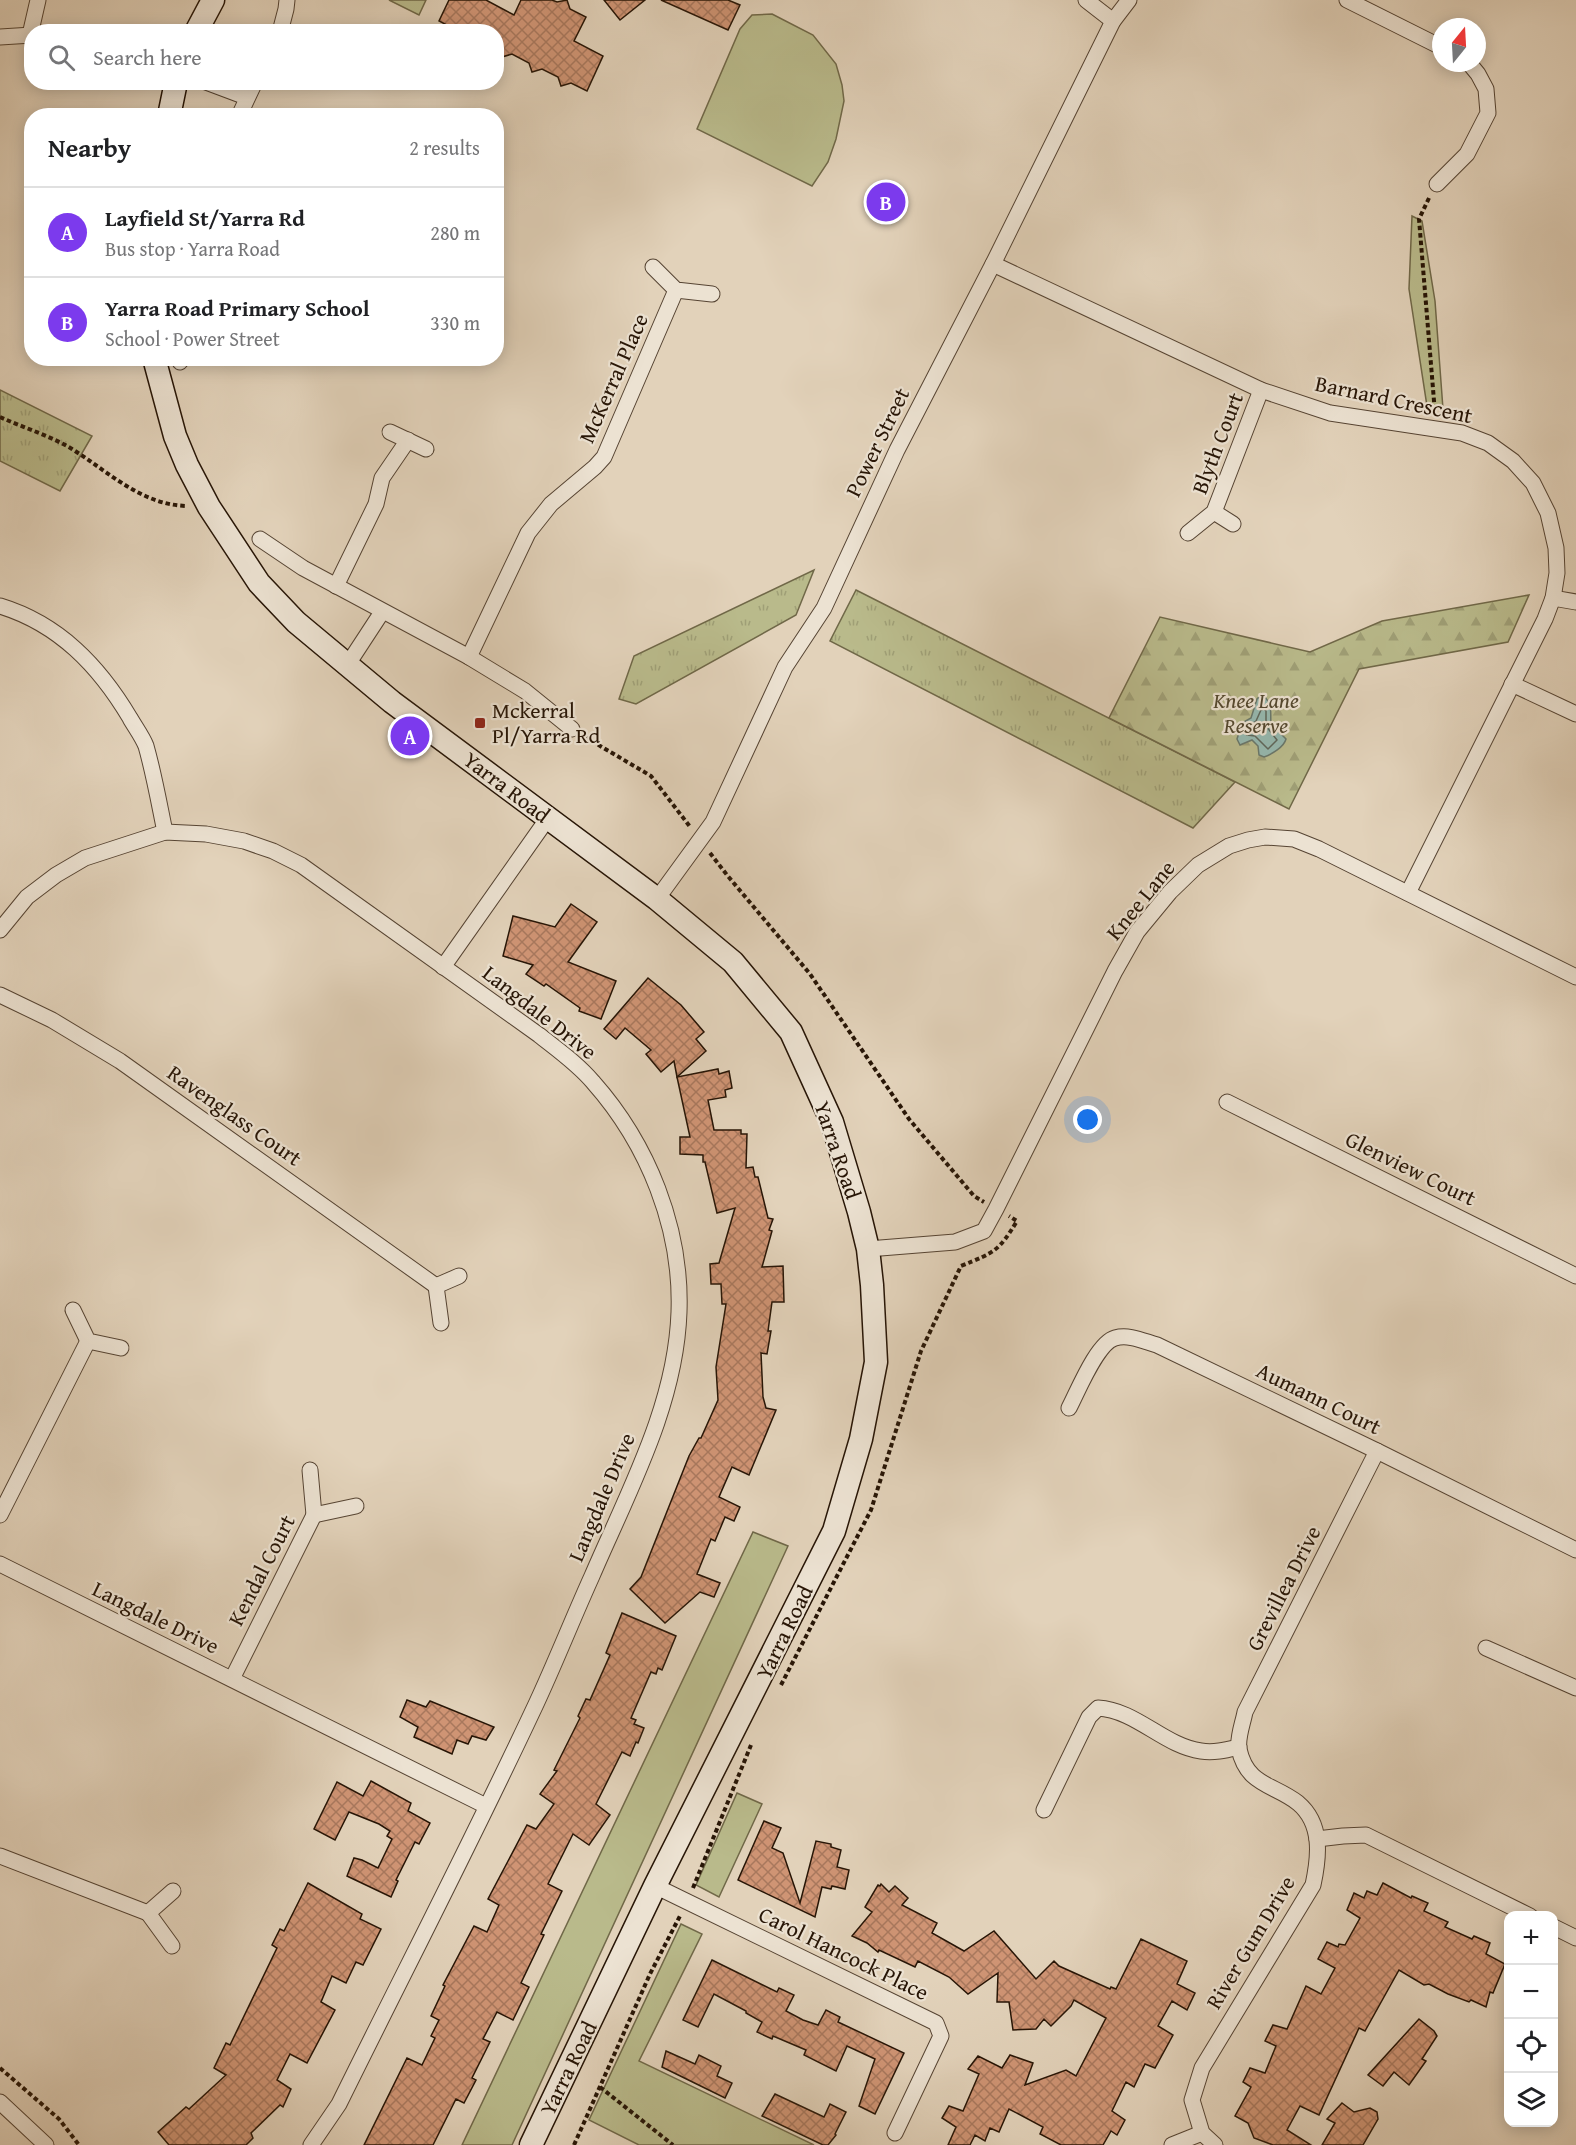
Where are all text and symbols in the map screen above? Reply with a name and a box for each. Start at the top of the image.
north arrow [1432,18,1486,72]
search box [24,24,504,90]
icon: search [45,41,78,74]
text: Search here [93,41,202,73]
text: Nearby [48,128,131,167]
text: 2 results [409,133,480,162]
pin: B [866,180,906,224]
text: Layfield St/Yarra Rd [105,202,305,234]
text: A [61,218,74,247]
text: 280 m [430,218,480,247]
text: Bus stop · Yarra Road [105,234,280,263]
text: Yarra Road Primary School [105,292,370,324]
text: B [61,308,74,337]
text: 330 m [430,308,480,337]
street label: McKerral Place [570,308,656,448]
text: School · Power Street [105,324,280,353]
street label: Barnard Crescent [1312,367,1476,431]
street label: Power Street [837,382,917,502]
street label: Blyth Court [1183,387,1251,498]
park label: Knee Lane Reserve [1212,684,1299,741]
place label: Mckerral Pl/Yarra Rd [492,694,601,751]
pin: A [390,714,430,758]
marker: Mckerral Pl/Yarra Rd [473,716,487,730]
street label: Yarra Road [457,744,557,830]
street label: Knee Lane [1098,853,1182,947]
street label: Langdale Drive [476,957,604,1067]
street label: Ravenglass Court [161,1057,309,1173]
street label: Yarra Road [806,1097,870,1203]
your location [1073,1105,1102,1134]
street label: Glenview Court [1340,1123,1482,1214]
street label: Aumann Court [1251,1354,1387,1442]
street label: Langdale Drive [559,1428,643,1566]
street label: Kendal Court [219,1509,303,1631]
street label: Grevillea Drive [1238,1520,1328,1656]
street label: Langdale Drive [87,1573,225,1661]
street label: Yarra Road [747,1579,821,1685]
street label: River Gum Drive [1198,1869,1302,2015]
street label: Carol Hancock Place [754,1898,934,2008]
map controls [1504,1911,1558,2127]
button: + [1504,1911,1558,1965]
button: − [1504,1965,1558,2019]
street label: Yarra Road [531,2015,605,2121]
button: locate [1504,2019,1558,2073]
button: layers [1504,2073,1558,2127]

